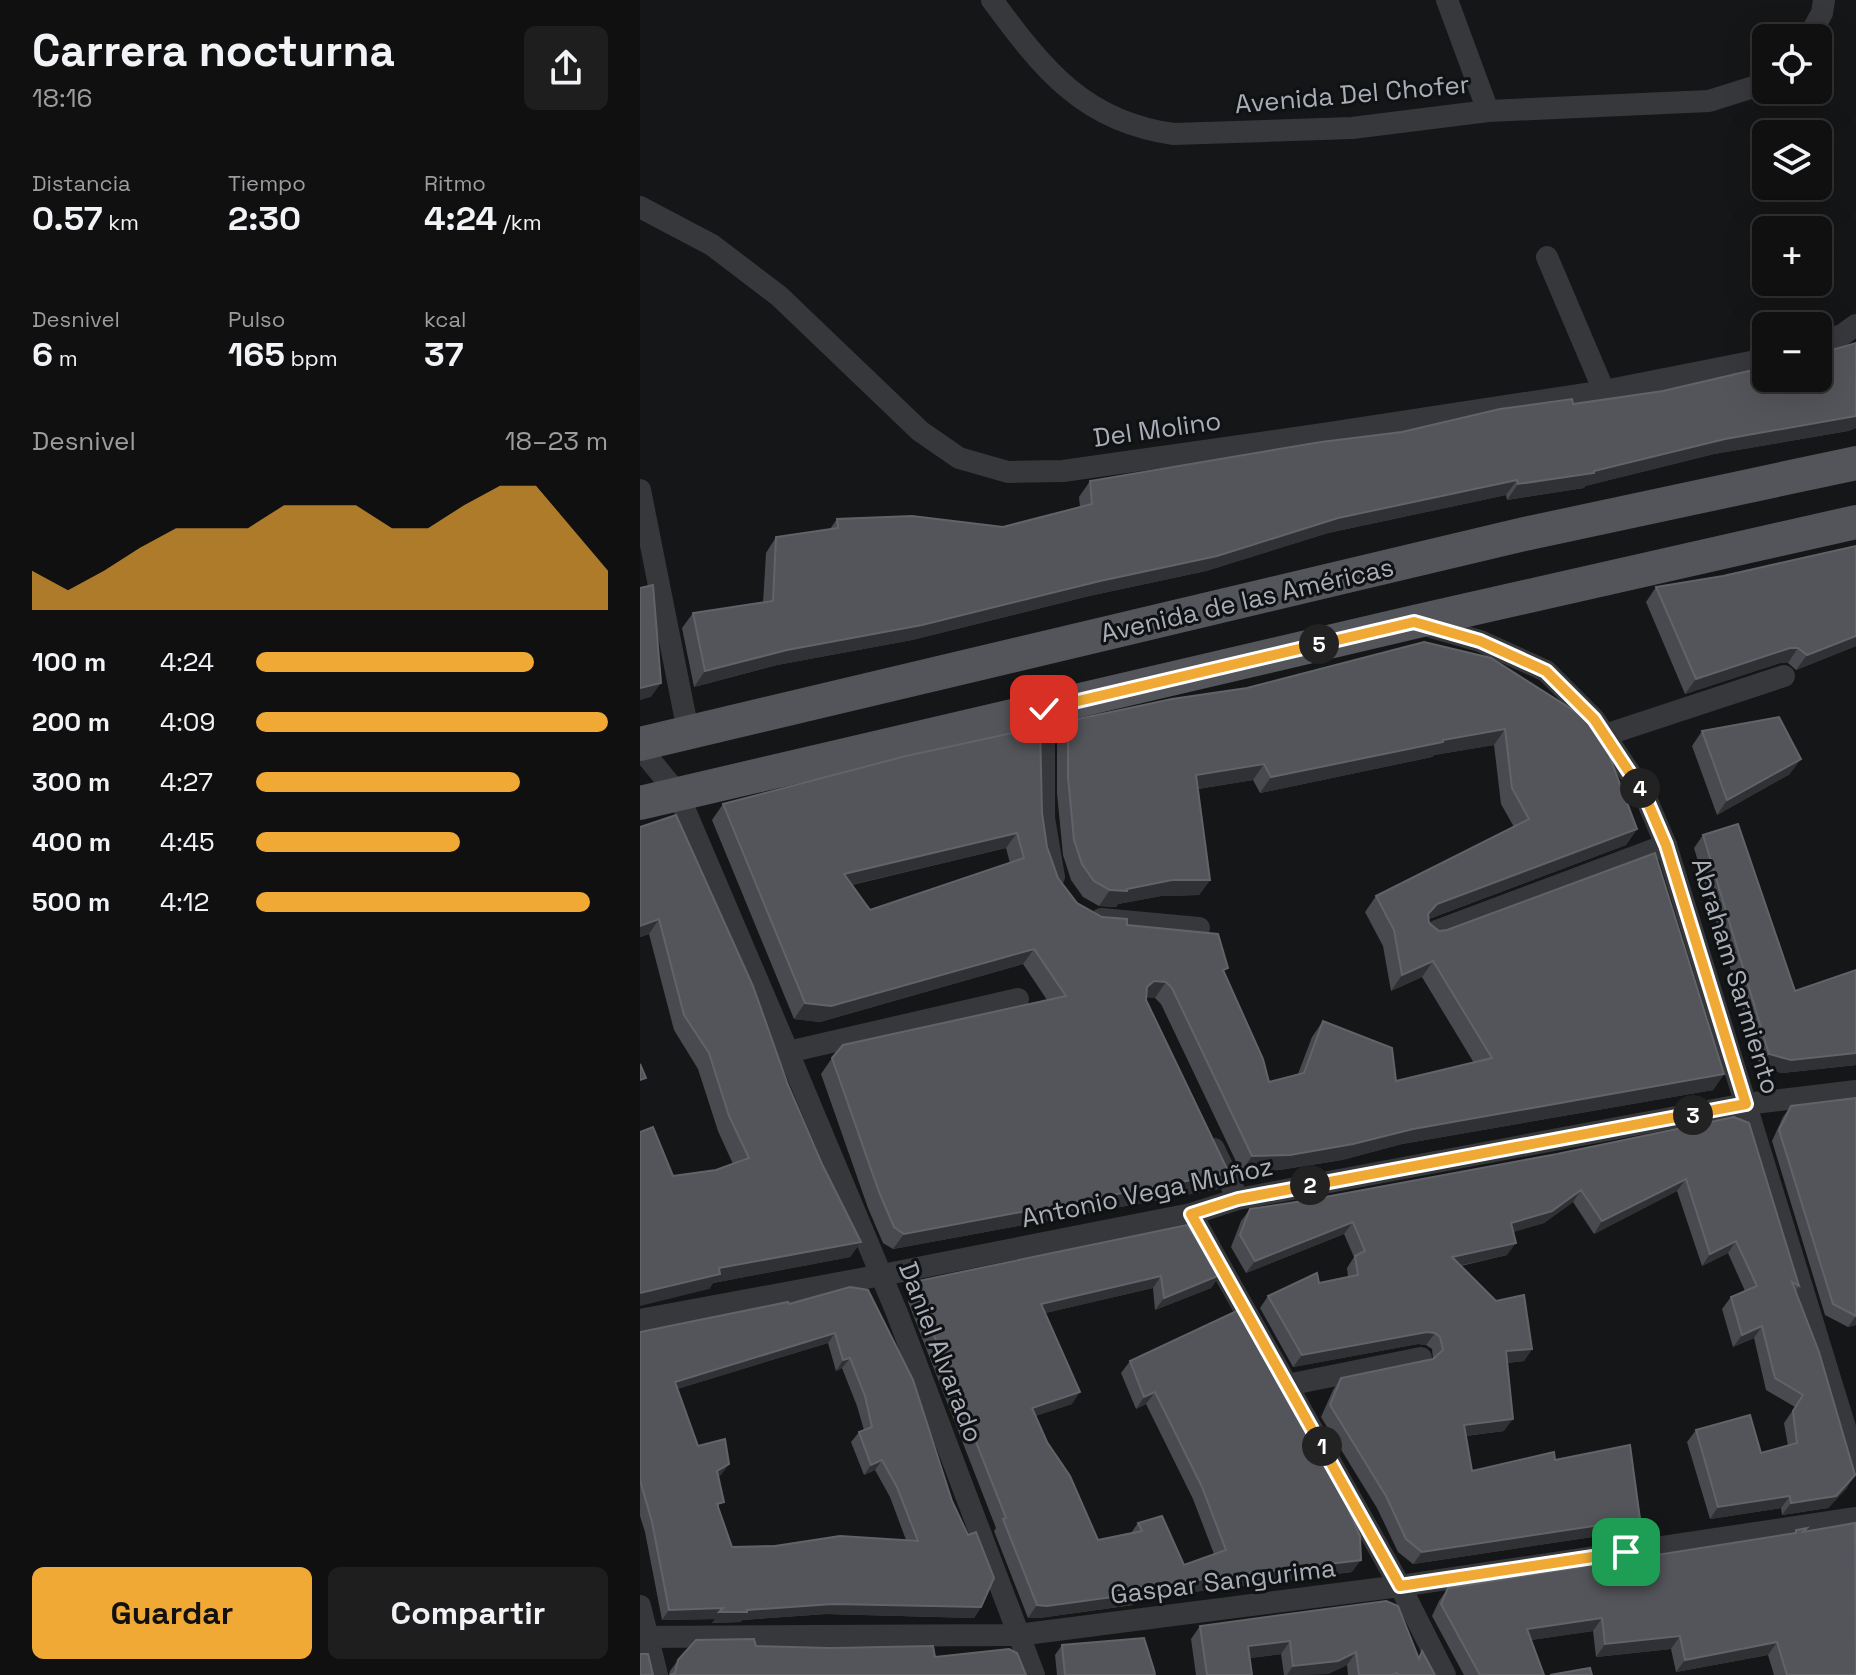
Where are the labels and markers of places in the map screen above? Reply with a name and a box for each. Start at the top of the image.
pin: 5 [1299,624,1339,664]
pin [1010,675,1078,743]
pin: 4 [1620,768,1660,808]
pin: 3 [1673,1095,1713,1135]
pin: 2 [1290,1165,1330,1205]
pin: 1 [1302,1426,1342,1466]
pin [1592,1518,1660,1586]

